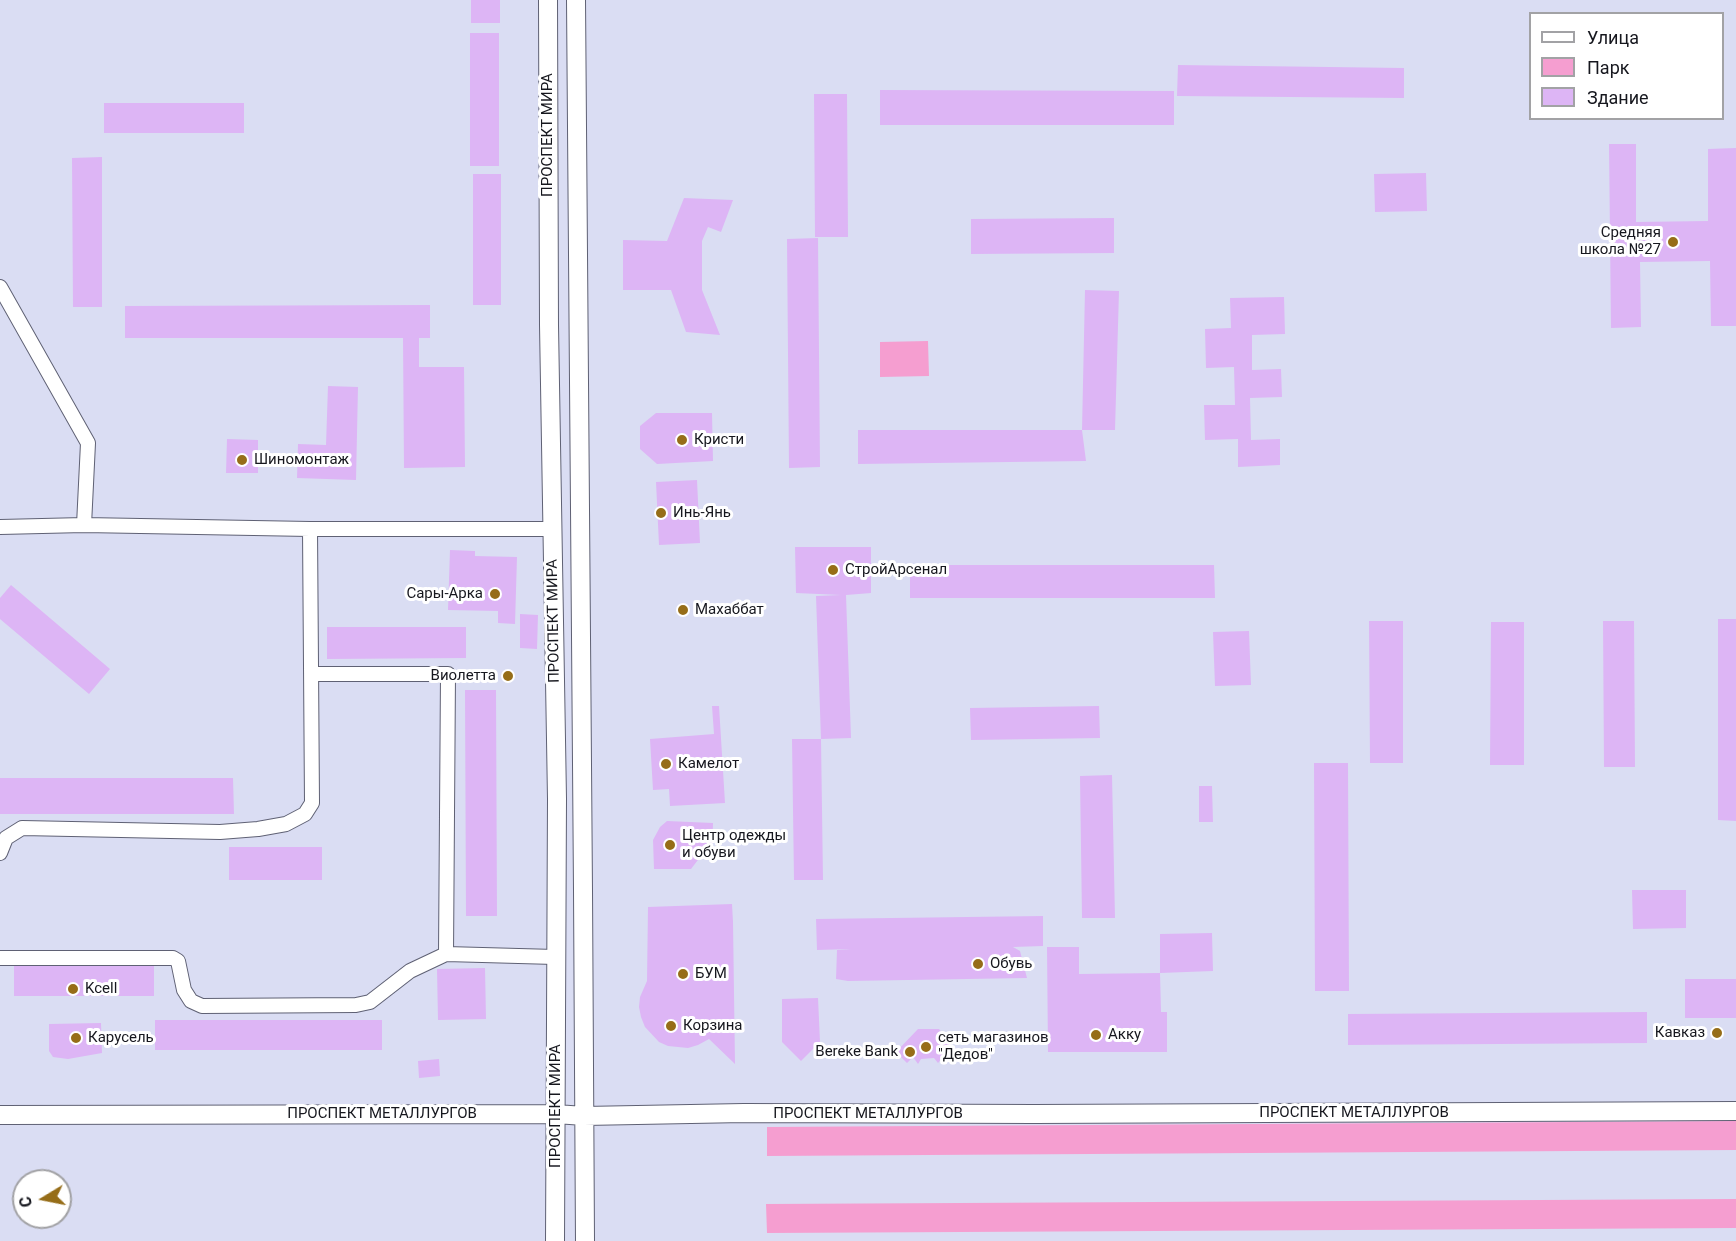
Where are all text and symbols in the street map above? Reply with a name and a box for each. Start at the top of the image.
legend [1529,12,1724,120]
text: Улица [1587,27,1639,48]
text: Парк [1587,57,1629,78]
street label: ПРОСПЕКТ МИРА [539,73,557,197]
text: Здание [1587,87,1649,108]
place label: Средняя школа №27 [1580,224,1661,259]
marker: Средняя школа №27 [1666,235,1680,249]
place label: Кристи [694,431,744,449]
marker: Кристи [675,433,689,447]
place label: Шиномонтаж [254,451,349,469]
marker: Шиномонтаж [235,453,249,467]
place label: Инь-Янь [673,504,731,522]
marker: Инь-Янь [654,506,668,520]
street label: ПРОСПЕКТ МИРА [544,559,564,683]
place label: СтройАрсенал [845,561,947,579]
marker: СтройАрсенал [826,563,840,577]
place label: Сары-Арка [406,585,483,603]
marker: Сары-Арка [488,587,502,601]
place label: Махаббат [695,601,764,619]
marker: Махаббат [676,603,690,617]
place label: Виолетта [431,667,496,685]
marker: Виолетта [501,669,515,683]
place label: Камелот [678,755,739,773]
marker: Камелот [659,757,673,771]
place label: Центр одежды и обуви [682,827,786,862]
marker: Центр одежды и обуви [663,838,677,852]
place label: Обувь [990,955,1032,973]
marker: Обувь [971,957,985,971]
place label: БУМ [695,965,727,983]
marker: БУМ [676,967,690,981]
place label: Kcell [85,980,117,998]
marker: Kcell [66,982,80,996]
place label: Корзина [683,1017,743,1035]
marker: Корзина [664,1019,678,1033]
place label: Кавказ [1655,1024,1705,1042]
place label: Акку [1108,1026,1141,1044]
marker: Кавказ [1710,1026,1724,1040]
marker: Акку [1089,1028,1103,1042]
place label: Карусель [88,1029,154,1047]
place label: сеть магазинов "Дедов" [938,1029,1049,1064]
marker: Карусель [69,1031,83,1045]
marker: сеть магазинов "Дедов" [919,1040,933,1054]
place label: Bereke Bank [815,1043,898,1061]
street label: ПРОСПЕКТ МИРА [547,1044,565,1168]
marker: Bereke Bank [903,1045,917,1059]
street label: ПРОСПЕКТ МЕТАЛЛУРГОВ [1259,1104,1449,1122]
street label: ПРОСПЕКТ МЕТАЛЛУРГОВ [287,1105,477,1123]
street label: ПРОСПЕКТ МЕТАЛЛУРГОВ [773,1105,963,1123]
north arrow [12,1169,72,1229]
text: С [15,1195,36,1209]

